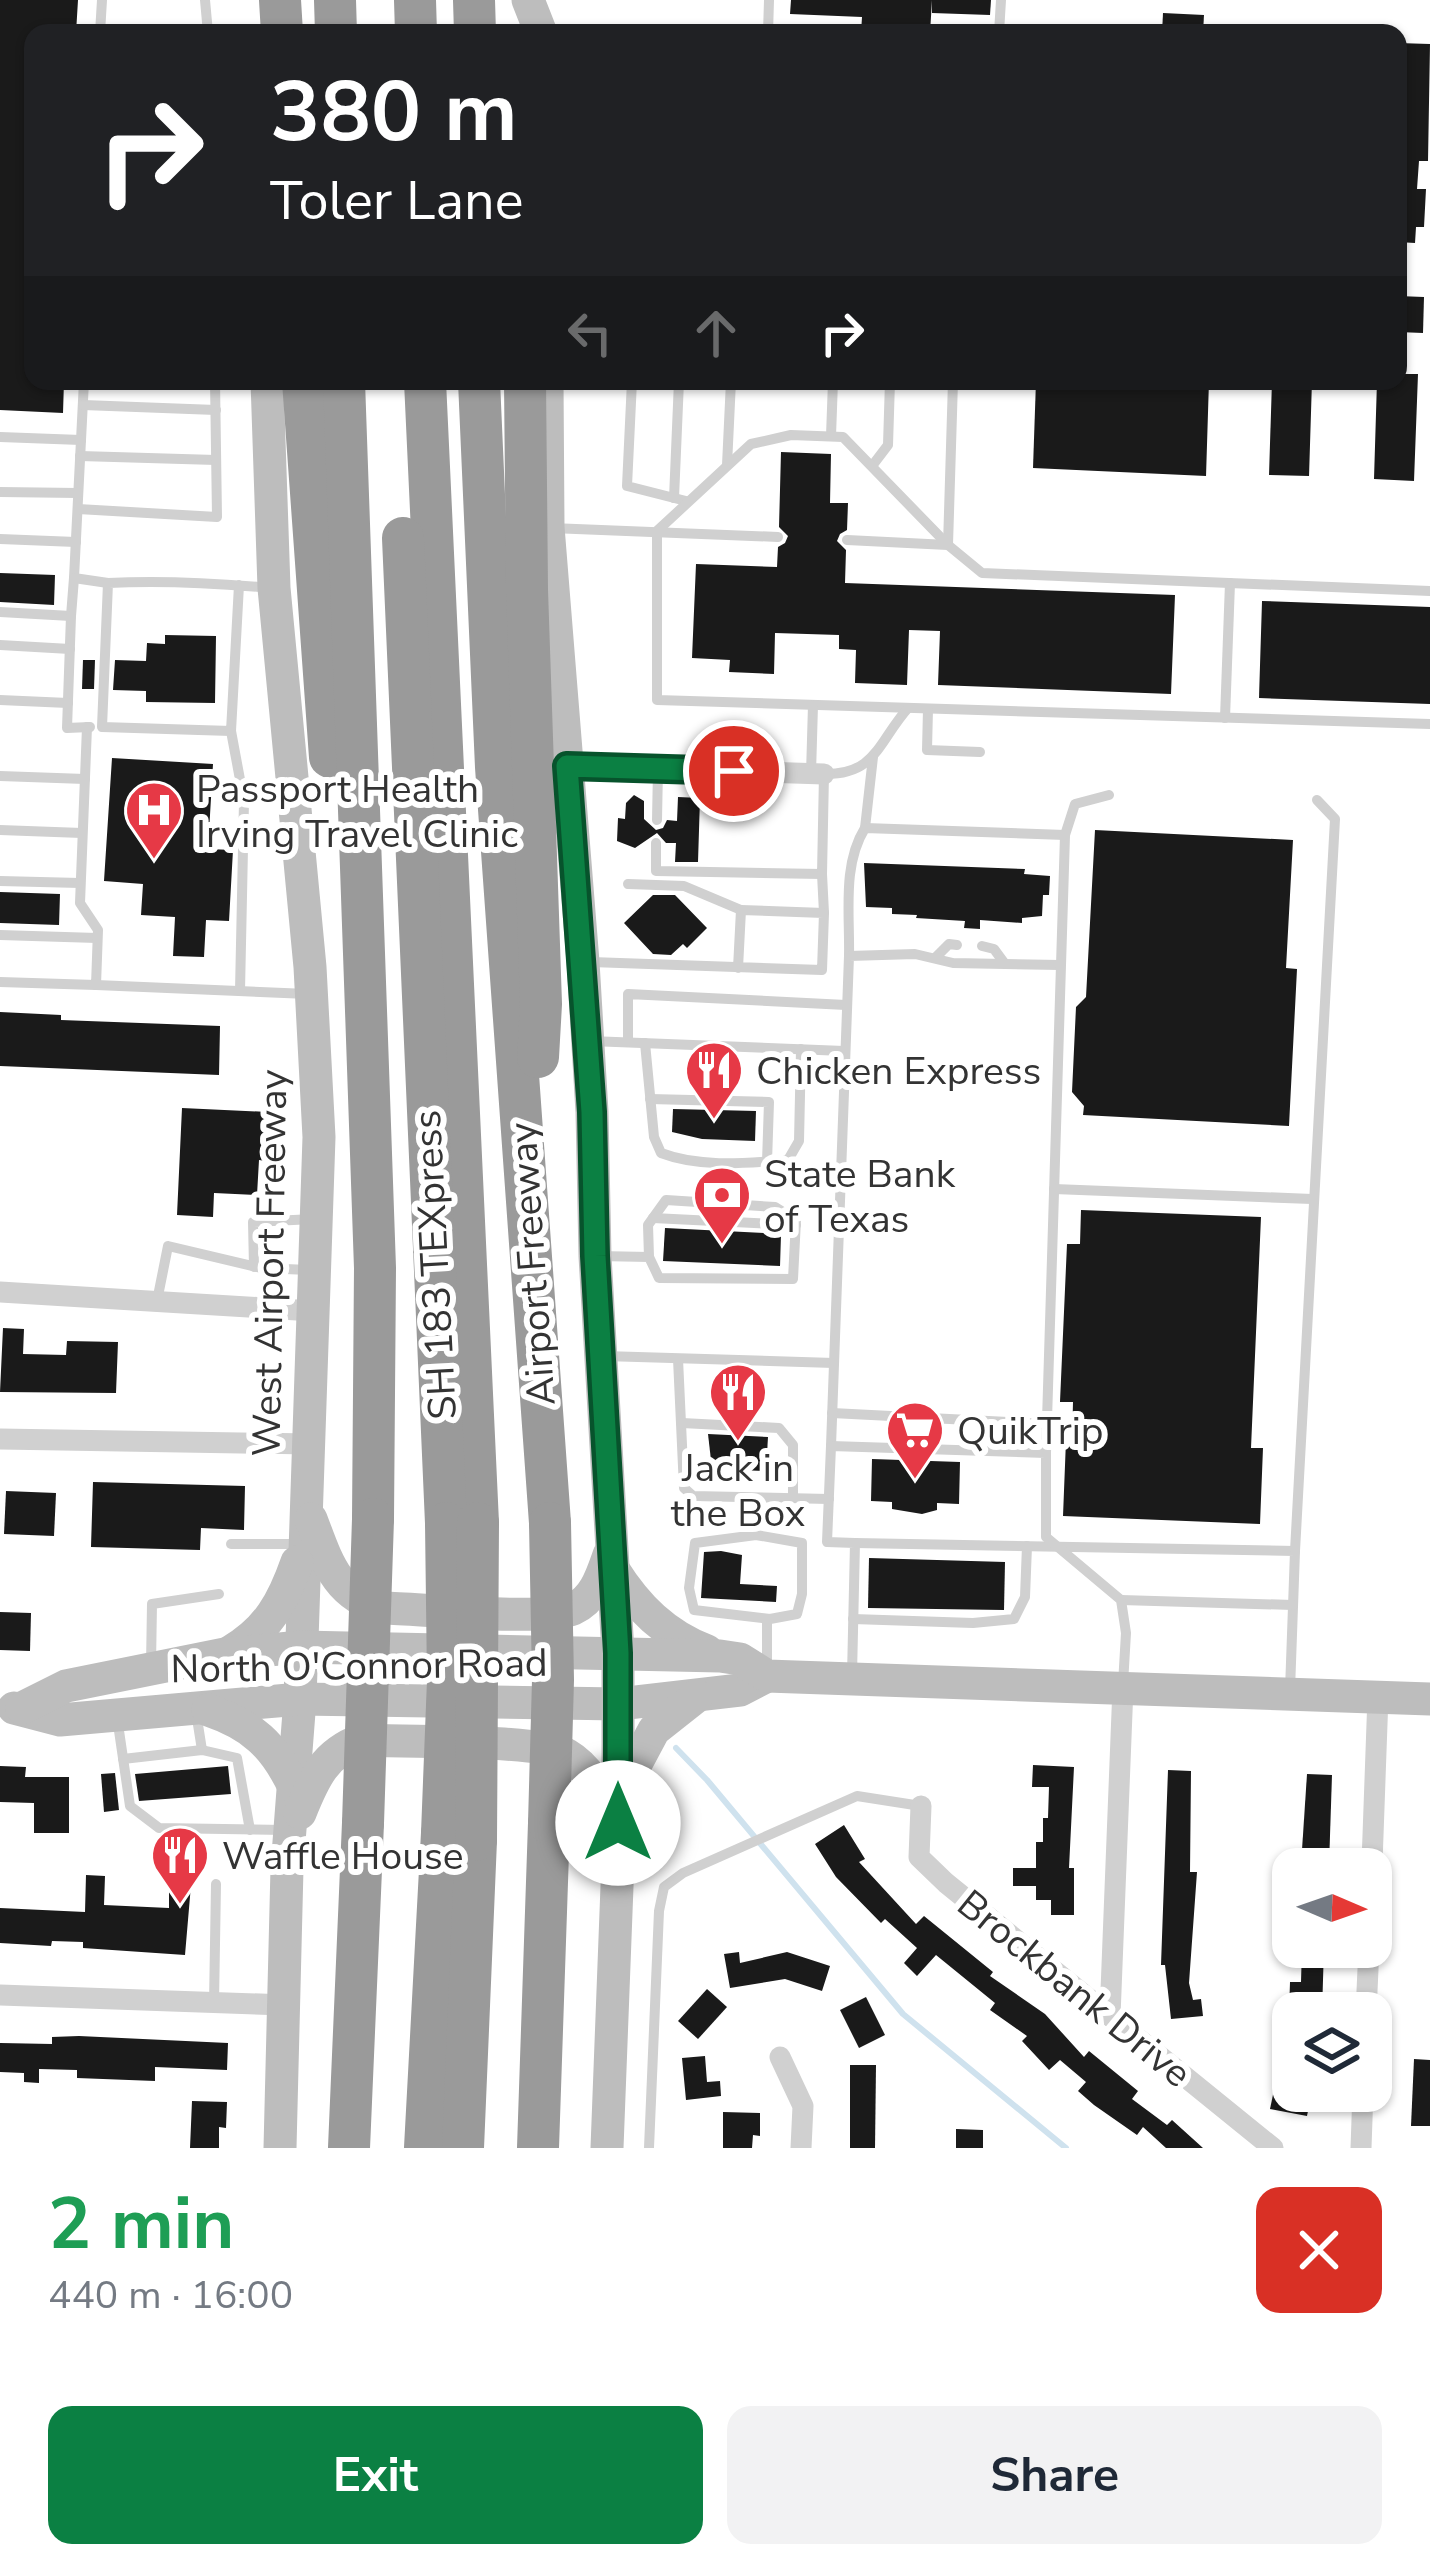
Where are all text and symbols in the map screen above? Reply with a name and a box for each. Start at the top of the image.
text: 380 m [270,55,518,170]
icon: right [72,72,228,228]
text: Toler Lane [270,164,523,238]
icon: left [557,300,623,366]
icon: ahead [683,300,749,366]
icon: right [809,300,875,366]
pin [683,720,785,822]
icon: arrive [701,738,767,804]
place label: Passport Health Irving Travel Clinic [196,763,518,861]
hospital icon: Passport Health Irving Travel Clinic [123,779,185,861]
restaurant icon: Chicken Express [683,1039,745,1121]
place label: Chicken Express [756,1045,1041,1098]
street label: West Airport Freeway [241,1069,300,1457]
street label: SH 183 TEXpress [401,1109,470,1421]
street label: Airport Freeway [496,1121,569,1407]
place label: State Bank of Texas [764,1148,956,1246]
bank icon: State Bank of Texas [691,1164,753,1246]
restaurant icon: Jack in the Box [707,1361,769,1443]
supermarket icon: QuikTrip [884,1399,946,1481]
place label: QuikTrip [957,1405,1104,1458]
place label: Jack in the Box [671,1442,805,1540]
street label: North O'Connor Road [170,1637,548,1696]
position arrow [555,1760,681,1886]
restaurant icon: Waffle House [149,1824,211,1906]
place label: Waffle House [222,1830,464,1883]
north arrow [1272,1848,1392,1968]
map controls [1272,1848,1392,2112]
street label: Brockbank Drive [946,1878,1202,2100]
button: layers [1272,1992,1392,2112]
text: 2 min [48,2175,234,2273]
button: close [1256,2187,1382,2313]
text: 440 m · 16:00 [48,2269,293,2322]
button: Exit [48,2406,703,2544]
button: Share [727,2406,1382,2544]

